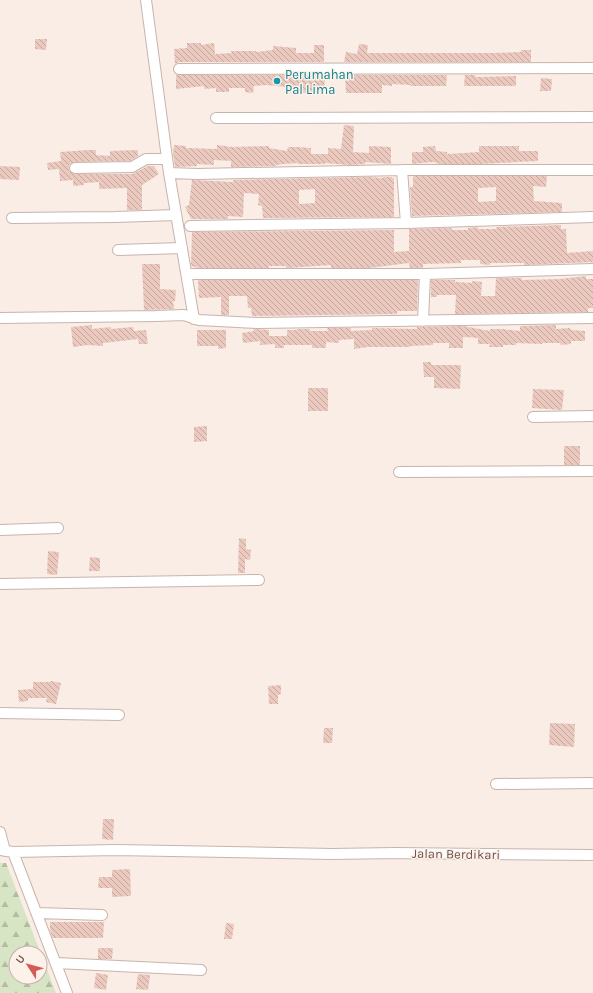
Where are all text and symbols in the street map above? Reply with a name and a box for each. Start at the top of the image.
place label: Perumahan Pal Lima [285,67,354,97]
marker: Perumahan Pal Lima [272,76,282,86]
street label: Jalan Berdikari [412,846,500,862]
north arrow [8,945,48,985]
text: U [13,953,28,966]

